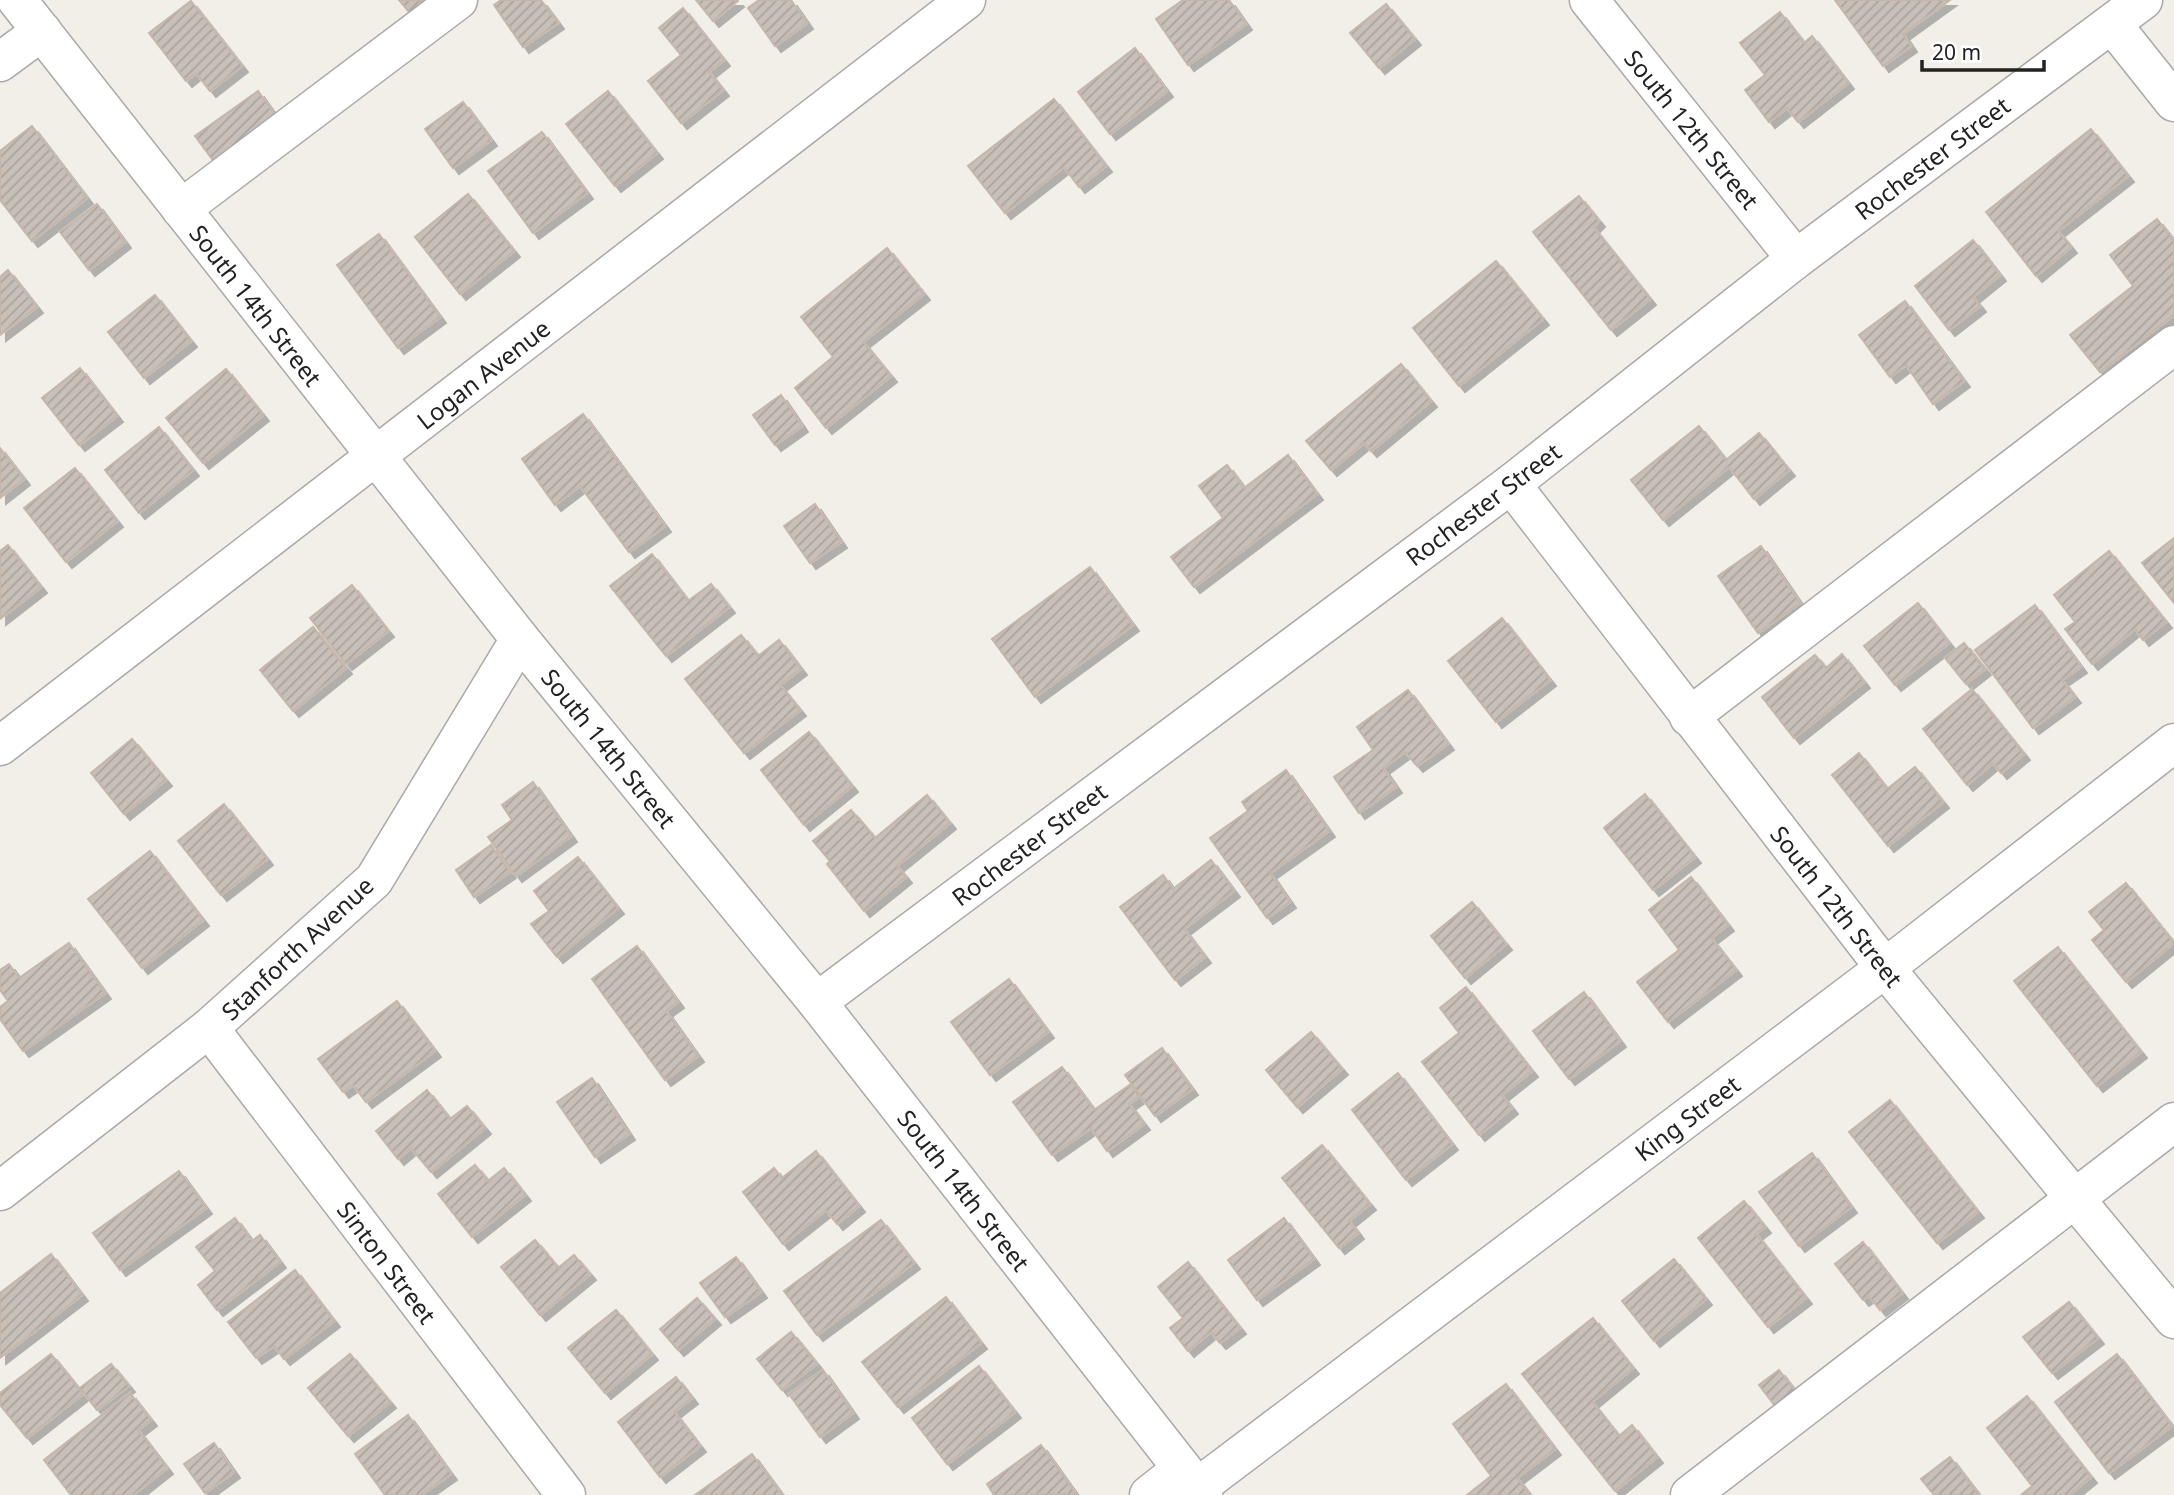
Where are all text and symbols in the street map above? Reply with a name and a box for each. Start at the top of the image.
scale bar [1922,28,2044,72]
text: 20 m [1932,38,1981,66]
street label: South 12th Street [1617,42,1767,216]
street label: Rochester Street [1848,89,2017,227]
street label: South 14th Street [183,217,330,393]
street label: Logan Avenue [410,312,556,436]
street label: Rochester Street [1399,435,1568,573]
street label: South 14th Street [534,661,684,835]
street label: Rochester Street [945,775,1114,913]
street label: South 12th Street [1764,818,1911,994]
street label: Stanforth Avenue [214,869,380,1027]
street label: King Street [1628,1067,1747,1168]
street label: South 14th Street [891,1102,1038,1278]
street label: Sinton Street [330,1194,444,1330]

